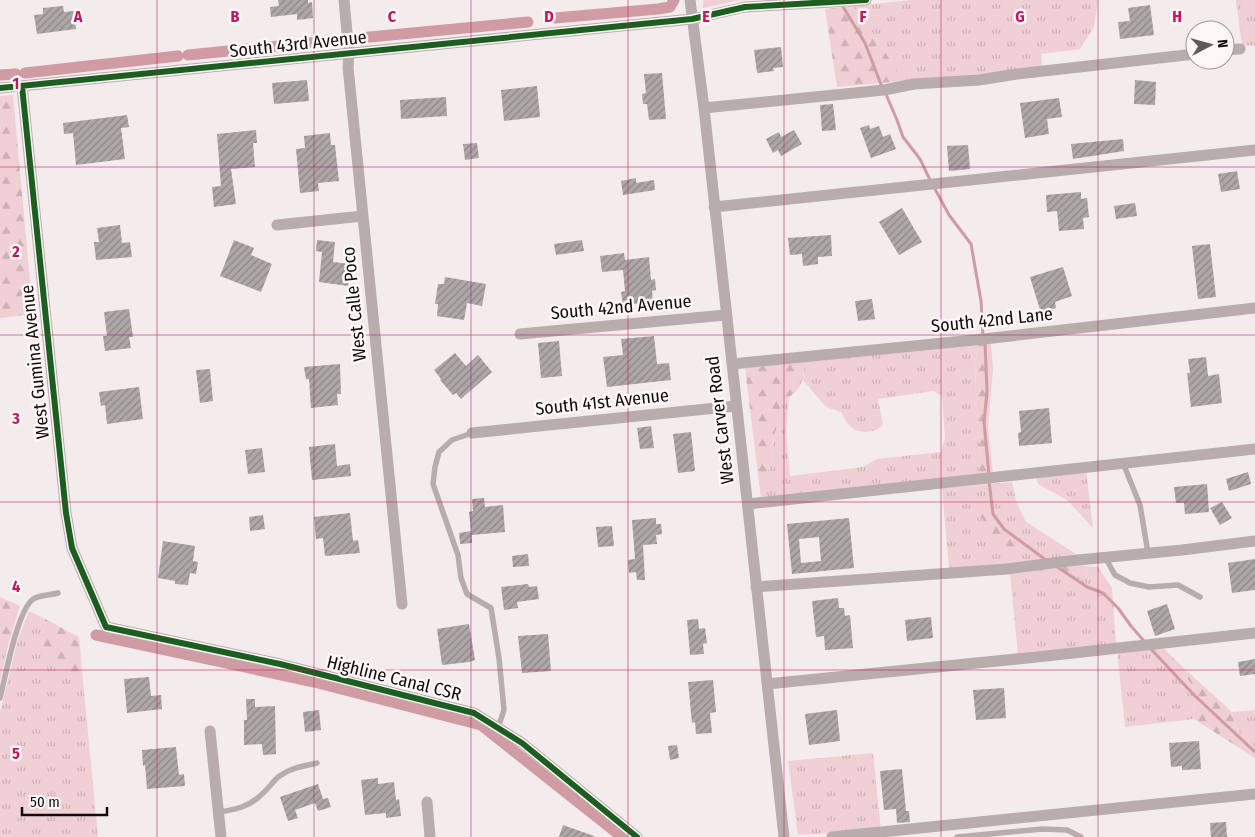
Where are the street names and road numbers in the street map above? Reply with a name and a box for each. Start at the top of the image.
street label: South 43rd Avenue [228,26,368,62]
street label: West Calle Poco [337,246,371,362]
street label: West Gumina Avenue [16,284,54,440]
street label: South 42nd Avenue [550,290,692,324]
street label: South 42nd Lane [930,303,1054,337]
street label: West Carver Road [701,355,739,485]
street label: South 41st Avenue [534,384,670,420]
street label: Highline Canal CSR [324,651,464,705]

